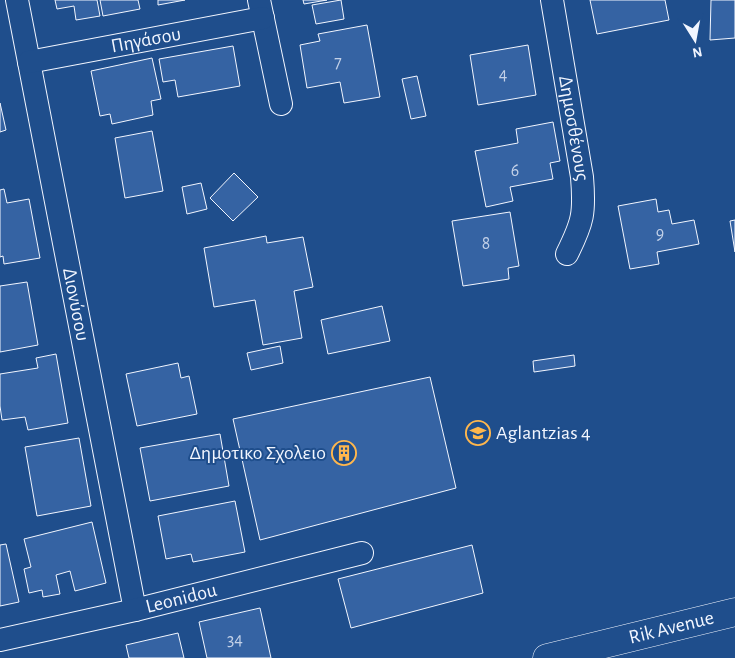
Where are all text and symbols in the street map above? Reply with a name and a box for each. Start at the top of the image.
north arrow [670,15,720,65]
street label: Πηγάσου [109,24,183,56]
text: N [691,44,703,60]
house number: 7 [334,54,342,72]
house number: 4 [499,66,508,84]
street label: Δημοσθένους [555,74,593,183]
house number: 6 [511,162,519,180]
house number: 9 [656,225,664,243]
house number: 8 [482,235,490,253]
street label: Διονύσου [59,266,93,343]
school or university icon: Aglantzias 4 [465,420,491,446]
place label: Aglantzias 4 [496,423,591,443]
building icon: Δημοτικο Σχολειο [331,440,357,466]
place label: Δημοτικο Σχολειο [190,443,326,463]
street label: Leonidou [144,580,219,617]
street label: Rik Avenue [627,608,716,648]
house number: 34 [227,631,243,649]

